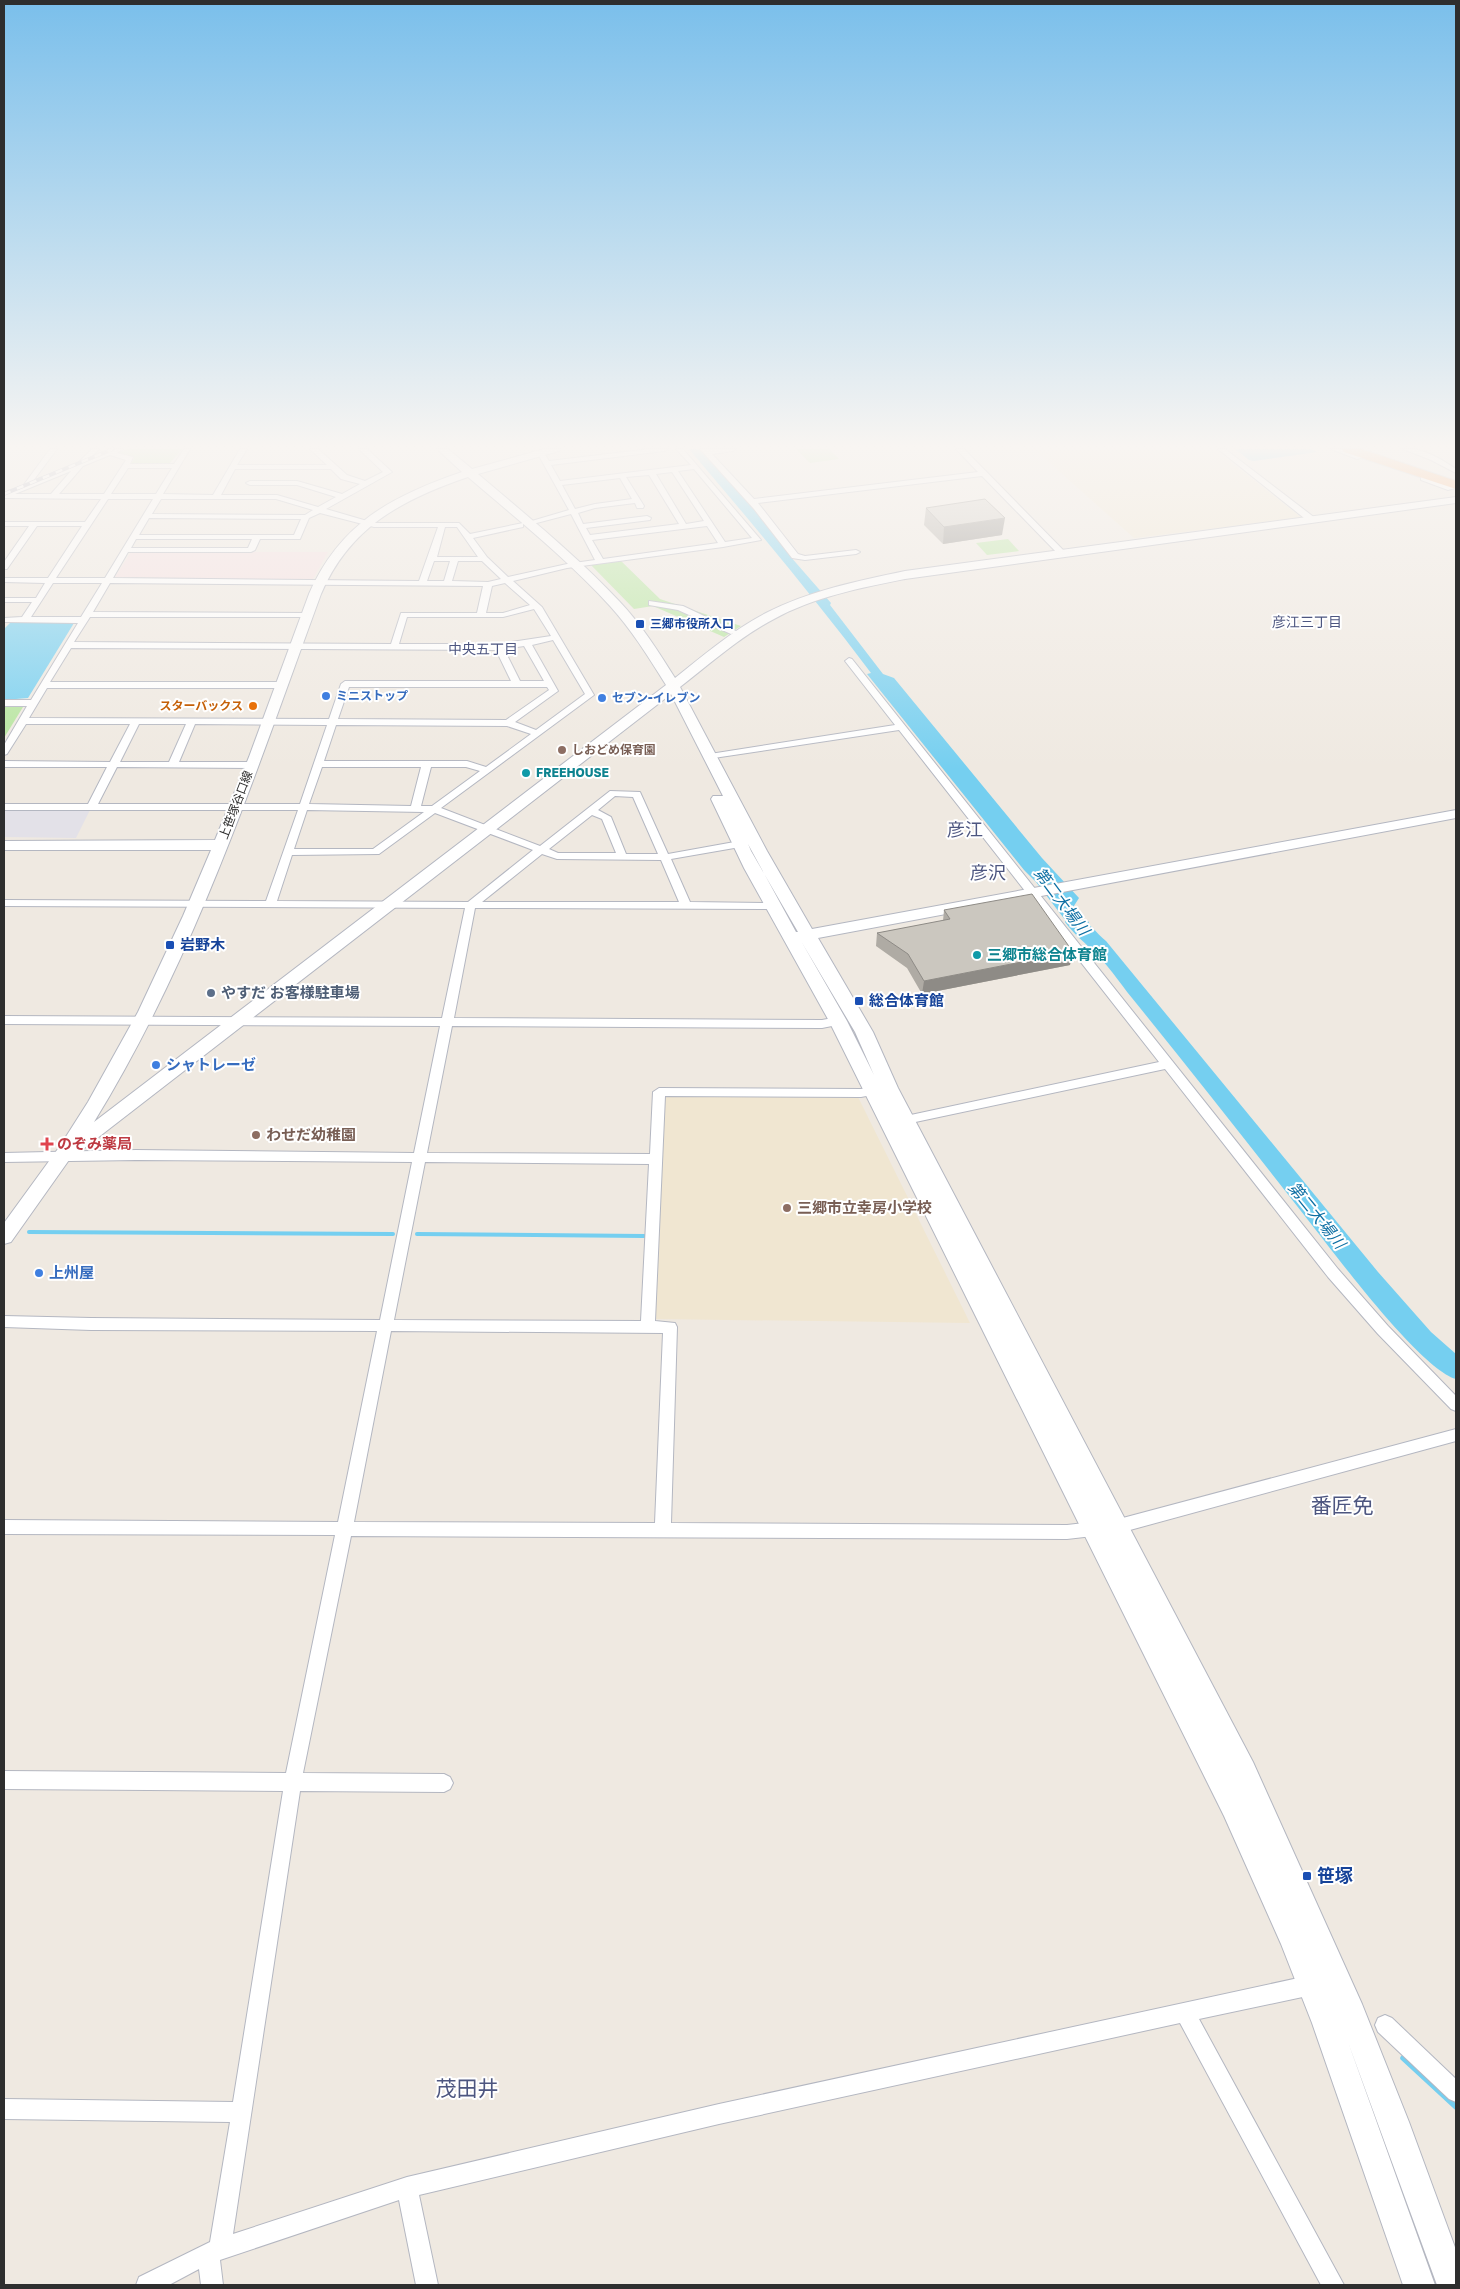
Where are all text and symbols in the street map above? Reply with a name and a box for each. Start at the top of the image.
district label: 彦江三丁目 [1272,613,1342,630]
place label: 三郷市役所入口 [650,616,734,631]
marker: 三郷市役所入口 [634,618,646,630]
district label: 中央五丁目 [448,640,518,657]
place label: ミニストップ [336,688,408,703]
marker: ミニストップ [320,690,332,702]
place label: セブン-イレブン [612,690,701,705]
marker: セブン-イレブン [596,692,608,704]
place label: スターバックス [159,698,243,713]
marker: スターバックス [247,700,259,712]
place label: しおどめ保育園 [572,742,656,757]
marker: しおどめ保育園 [556,744,568,756]
place label: FREEHOUSE [536,765,609,780]
marker: FREEHOUSE [520,767,532,779]
street label: 上笹塚谷口線 [216,769,255,841]
district label: 彦江 [947,818,983,840]
district label: 彦沢 [970,861,1006,883]
water label: 第二大場川 [1030,863,1095,941]
place label: 岩野木 [180,935,225,953]
marker: 岩野木 [164,939,176,951]
place label: 三郷市総合体育館 [987,945,1107,963]
marker: 三郷市総合体育館 [971,949,983,961]
place label: やすだ お客様駐車場 [221,983,360,1001]
marker: やすだ お客様駐車場 [205,987,217,999]
place label: 総合体育館 [869,991,944,1009]
marker: 総合体育館 [853,995,865,1007]
place label: シャトレーゼ [166,1055,256,1073]
marker: シャトレーゼ [150,1059,162,1071]
place label: わせだ幼稚園 [266,1125,356,1143]
marker: わせだ幼稚園 [250,1129,262,1141]
place label: のぞみ薬局 [57,1134,132,1152]
marker: のぞみ薬局 [41,1138,53,1150]
water label: 第二大場川 [1284,1178,1351,1254]
place label: 三郷市立幸房小学校 [797,1198,932,1216]
marker: 三郷市立幸房小学校 [781,1202,793,1214]
place label: 上州屋 [49,1263,94,1281]
marker: 上州屋 [33,1267,45,1279]
district label: 番匠免 [1311,1492,1374,1518]
place label: 笹塚 [1317,1864,1353,1886]
marker: 笹塚 [1301,1870,1313,1882]
district label: 茂田井 [436,2075,499,2101]

